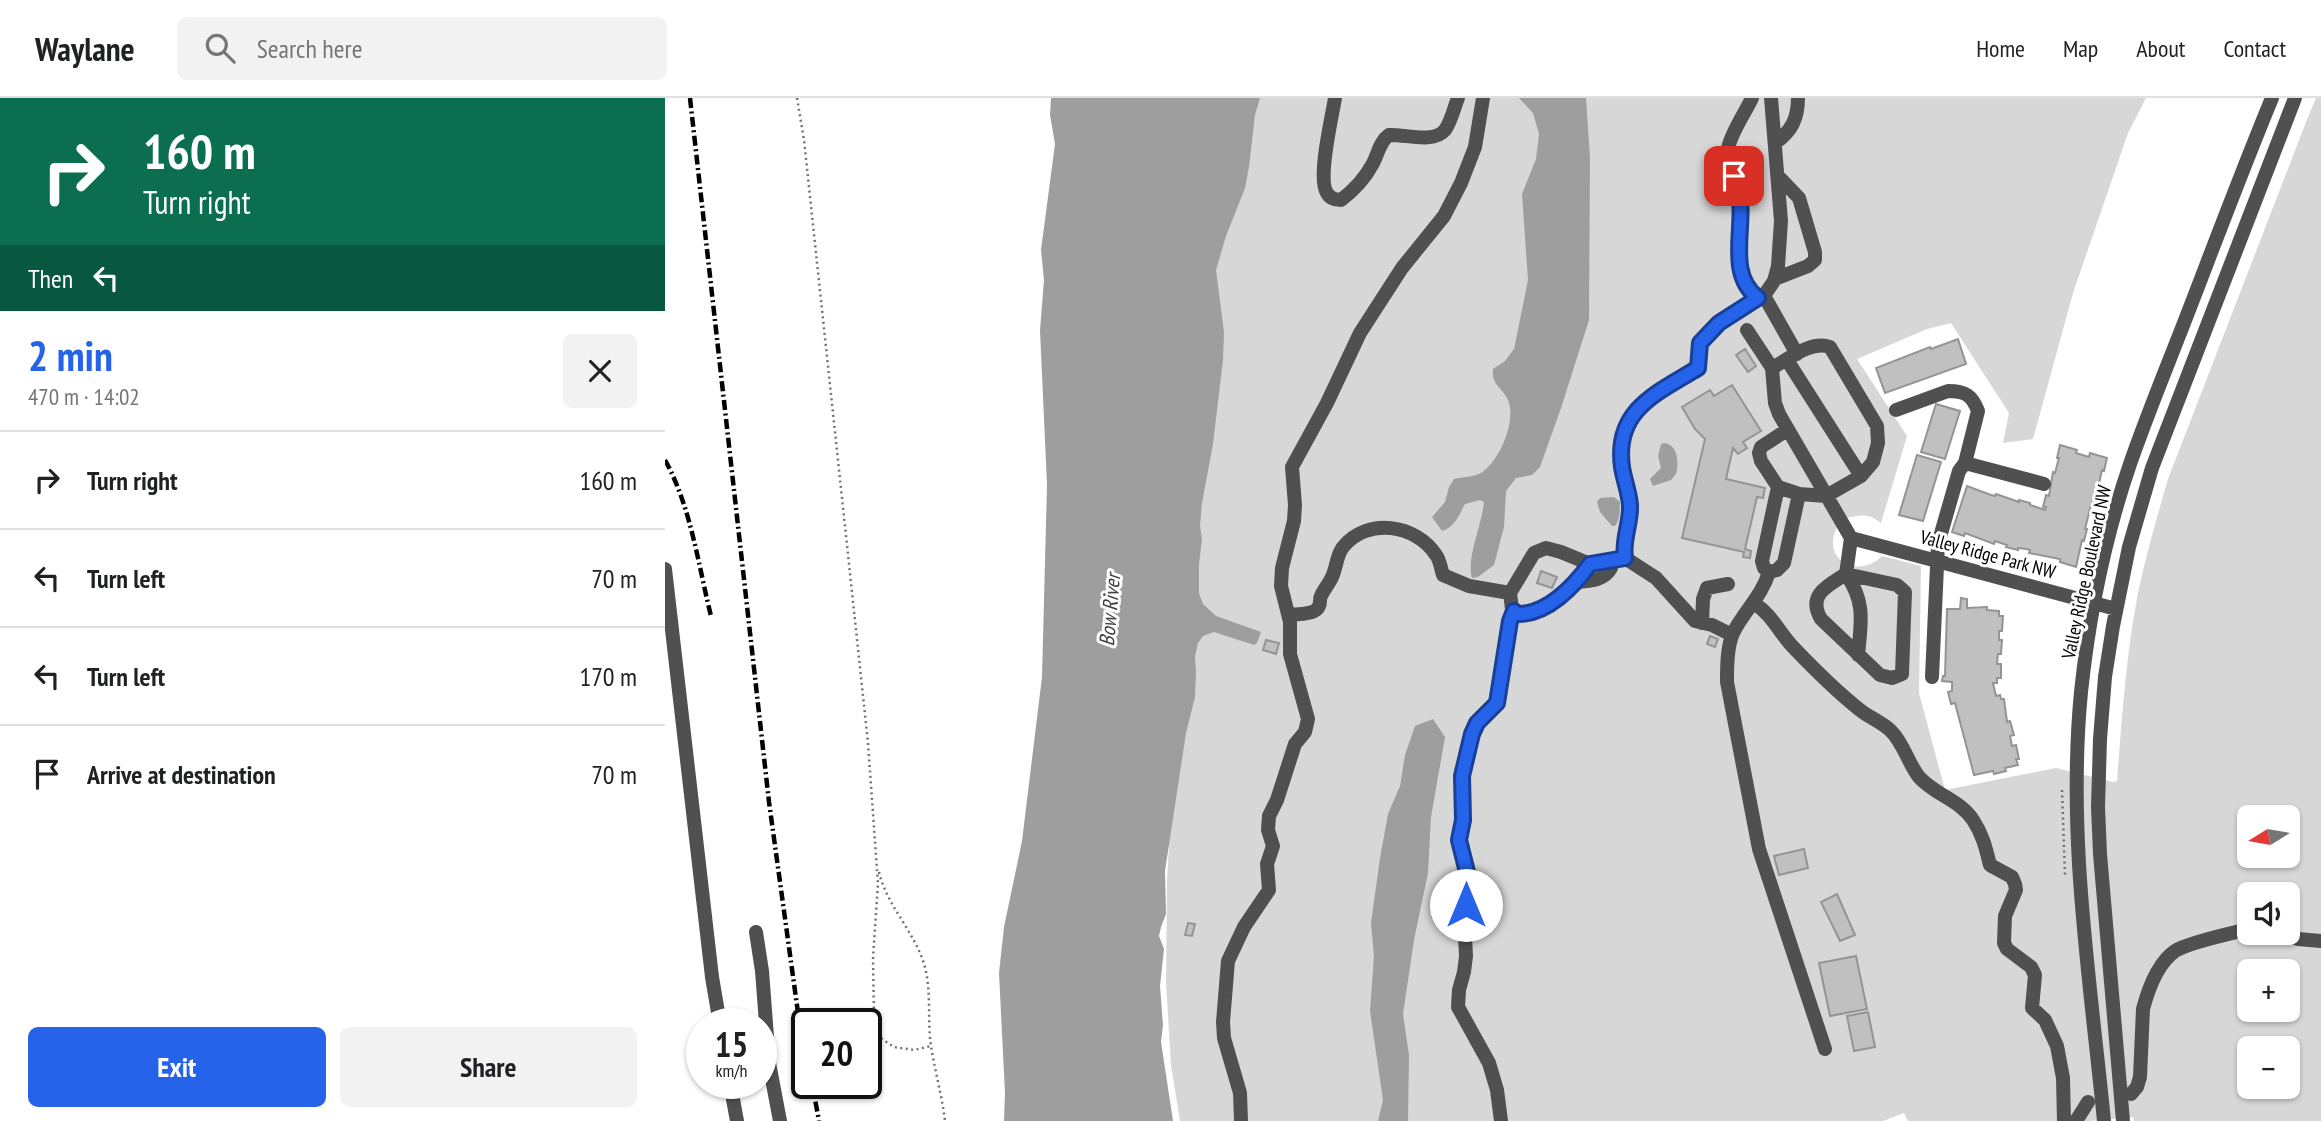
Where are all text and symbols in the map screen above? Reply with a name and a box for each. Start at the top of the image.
search box [177,17,667,80]
text: Waylane [35,27,135,70]
icon: search [201,29,239,67]
text: Search here [257,32,362,65]
text: Home [1976,33,2025,64]
text: Map [2063,33,2098,64]
text: About [2136,33,2185,64]
text: Contact [2223,33,2286,64]
text: 160 m [143,119,256,183]
icon: right [28,126,119,217]
pin [1704,146,1764,206]
icon: arrive [1715,157,1753,195]
text: Turn right [143,181,251,223]
icon: left [87,259,125,297]
text: Then [28,262,73,295]
text: 2 min [28,328,113,383]
button: close [563,334,637,408]
text: 470 m · 14:02 [28,382,140,411]
icon: right [28,461,66,499]
text: Turn right [87,464,178,497]
text: 160 m [579,464,637,497]
street label: Valley Ridge Boulevard NW [2056,483,2116,662]
street label: Valley Ridge Park NW [1917,524,2058,584]
icon: left [28,559,66,597]
text: Turn left [87,562,165,595]
text: 70 m [591,562,637,595]
water label: Bow River [1093,569,1126,647]
icon: left [28,657,66,695]
text: Turn left [87,660,165,693]
text: 170 m [579,660,637,693]
icon: arrive [28,755,66,793]
text: Arrive at destination [87,758,276,791]
text: 70 m [591,758,637,791]
north arrow [2237,805,2299,868]
map controls [2237,805,2300,1099]
position arrow [1429,868,1503,942]
button: sound [2237,882,2300,945]
button: + [2237,959,2300,1022]
speed limit sign: 20 [791,1008,882,1099]
text: 15 [715,1021,748,1067]
button: Exit [28,1027,326,1107]
button: Share [340,1027,637,1107]
button: − [2237,1036,2300,1099]
text: km/h [716,1059,747,1082]

